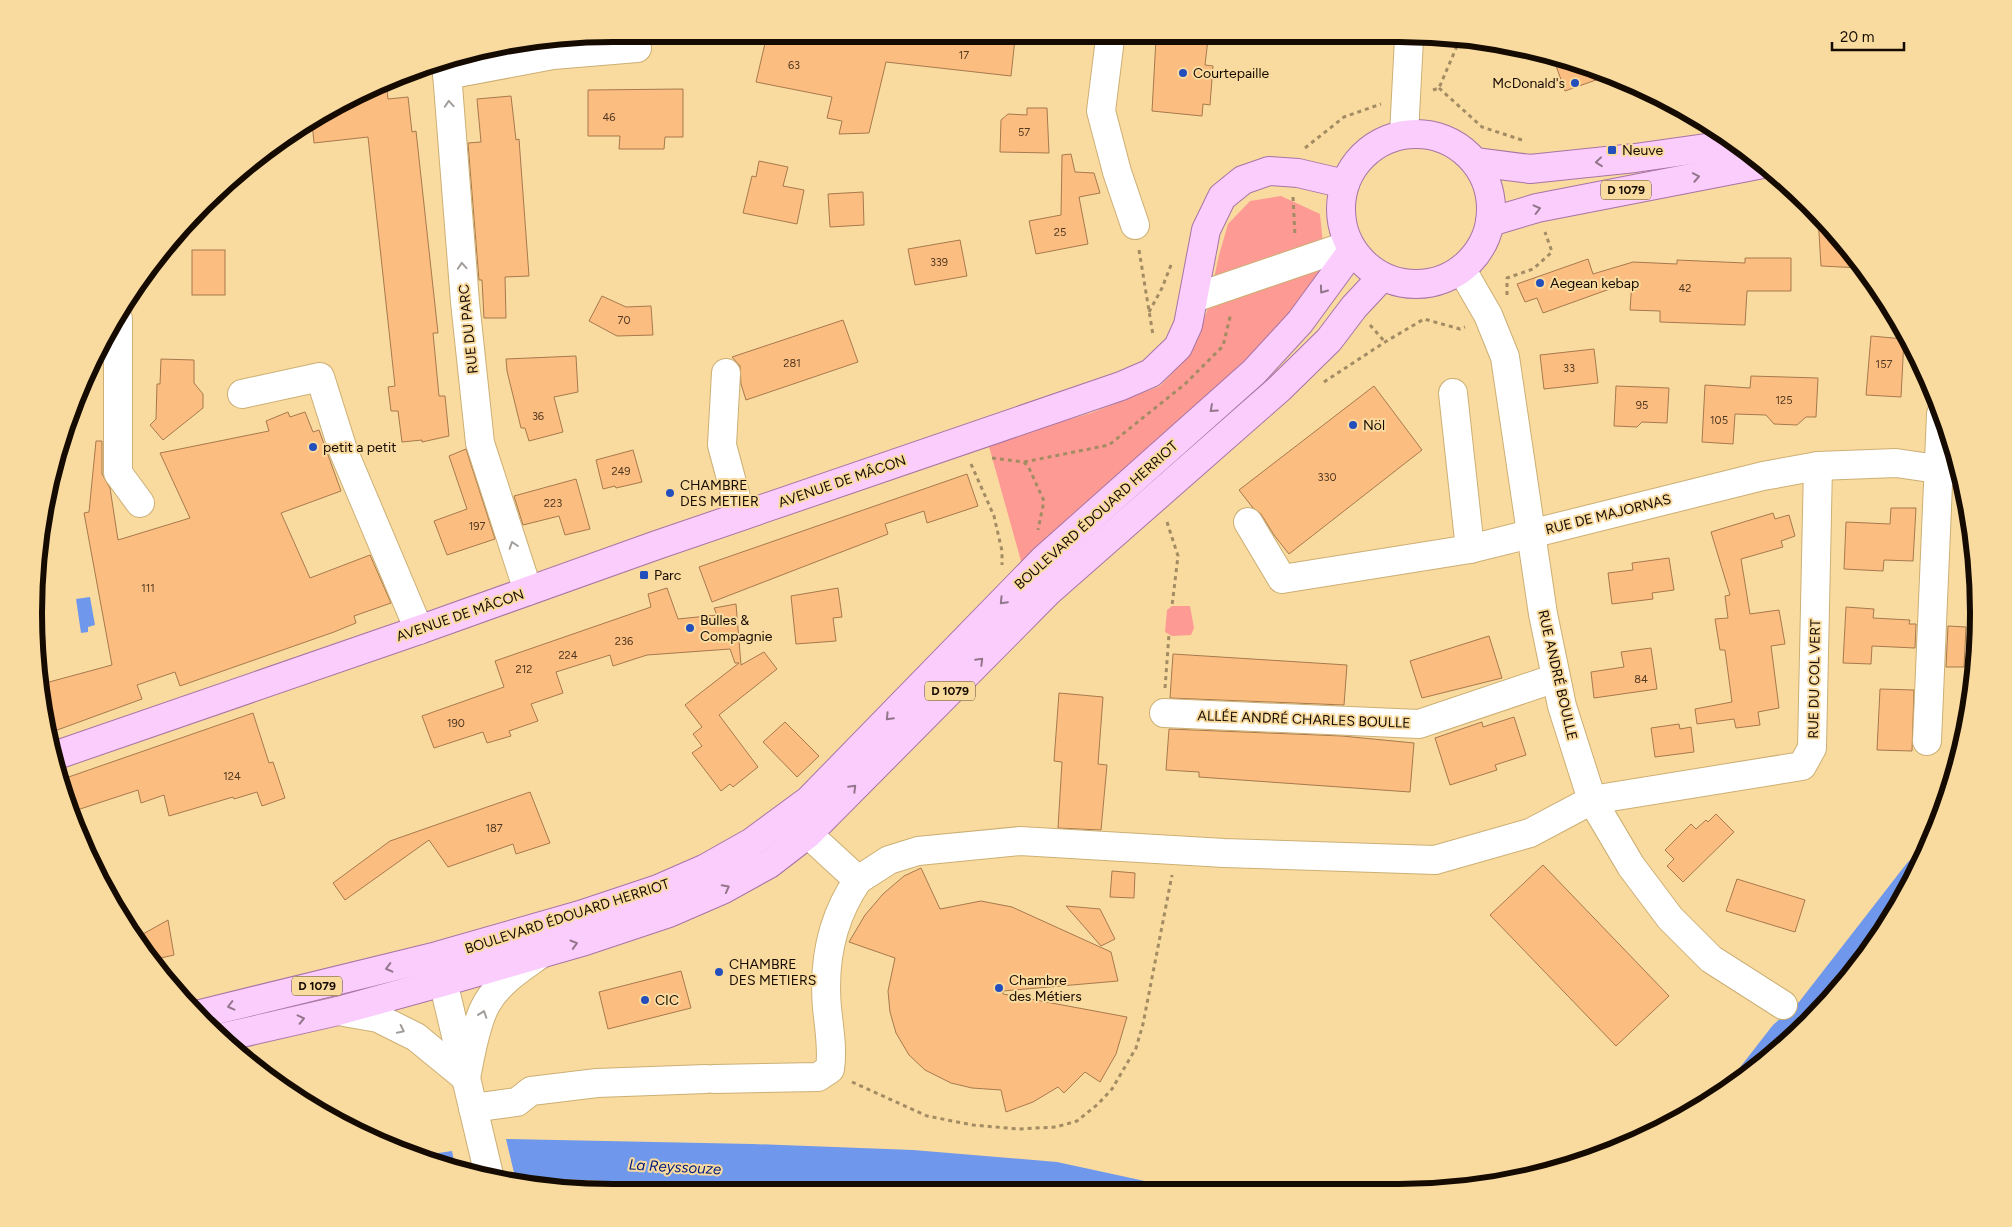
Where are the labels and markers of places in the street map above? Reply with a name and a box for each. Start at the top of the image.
place label: Courtepaille [1193,65,1269,82]
marker: Courtepaille [1177,67,1189,79]
place label: McDonald's [1492,75,1565,92]
marker: McDonald's [1569,77,1581,89]
place label: Neuve [1622,142,1663,159]
marker: Neuve [1606,144,1618,156]
place label: Aegean kebap [1550,275,1639,292]
marker: Aegean kebap [1534,277,1546,289]
place label: Nöl [1363,417,1385,434]
marker: Nöl [1347,419,1359,431]
place label: petit a petit [323,439,397,456]
marker: petit a petit [307,441,319,453]
place label: CHAMBRE DES METIER [680,477,759,510]
marker: CHAMBRE DES METIER [664,487,676,499]
place label: Parc [654,567,682,584]
marker: Parc [638,569,650,581]
place label: Bulles & Compagnie [700,612,773,645]
marker: Bulles & Compagnie [684,622,696,634]
place label: CHAMBRE DES METIERS [729,956,816,989]
marker: CHAMBRE DES METIERS [713,966,725,978]
place label: Chambre des Métiers [1009,972,1082,1005]
marker: Chambre des Métiers [993,982,1005,994]
place label: CIC [655,992,679,1009]
marker: CIC [639,994,651,1006]

